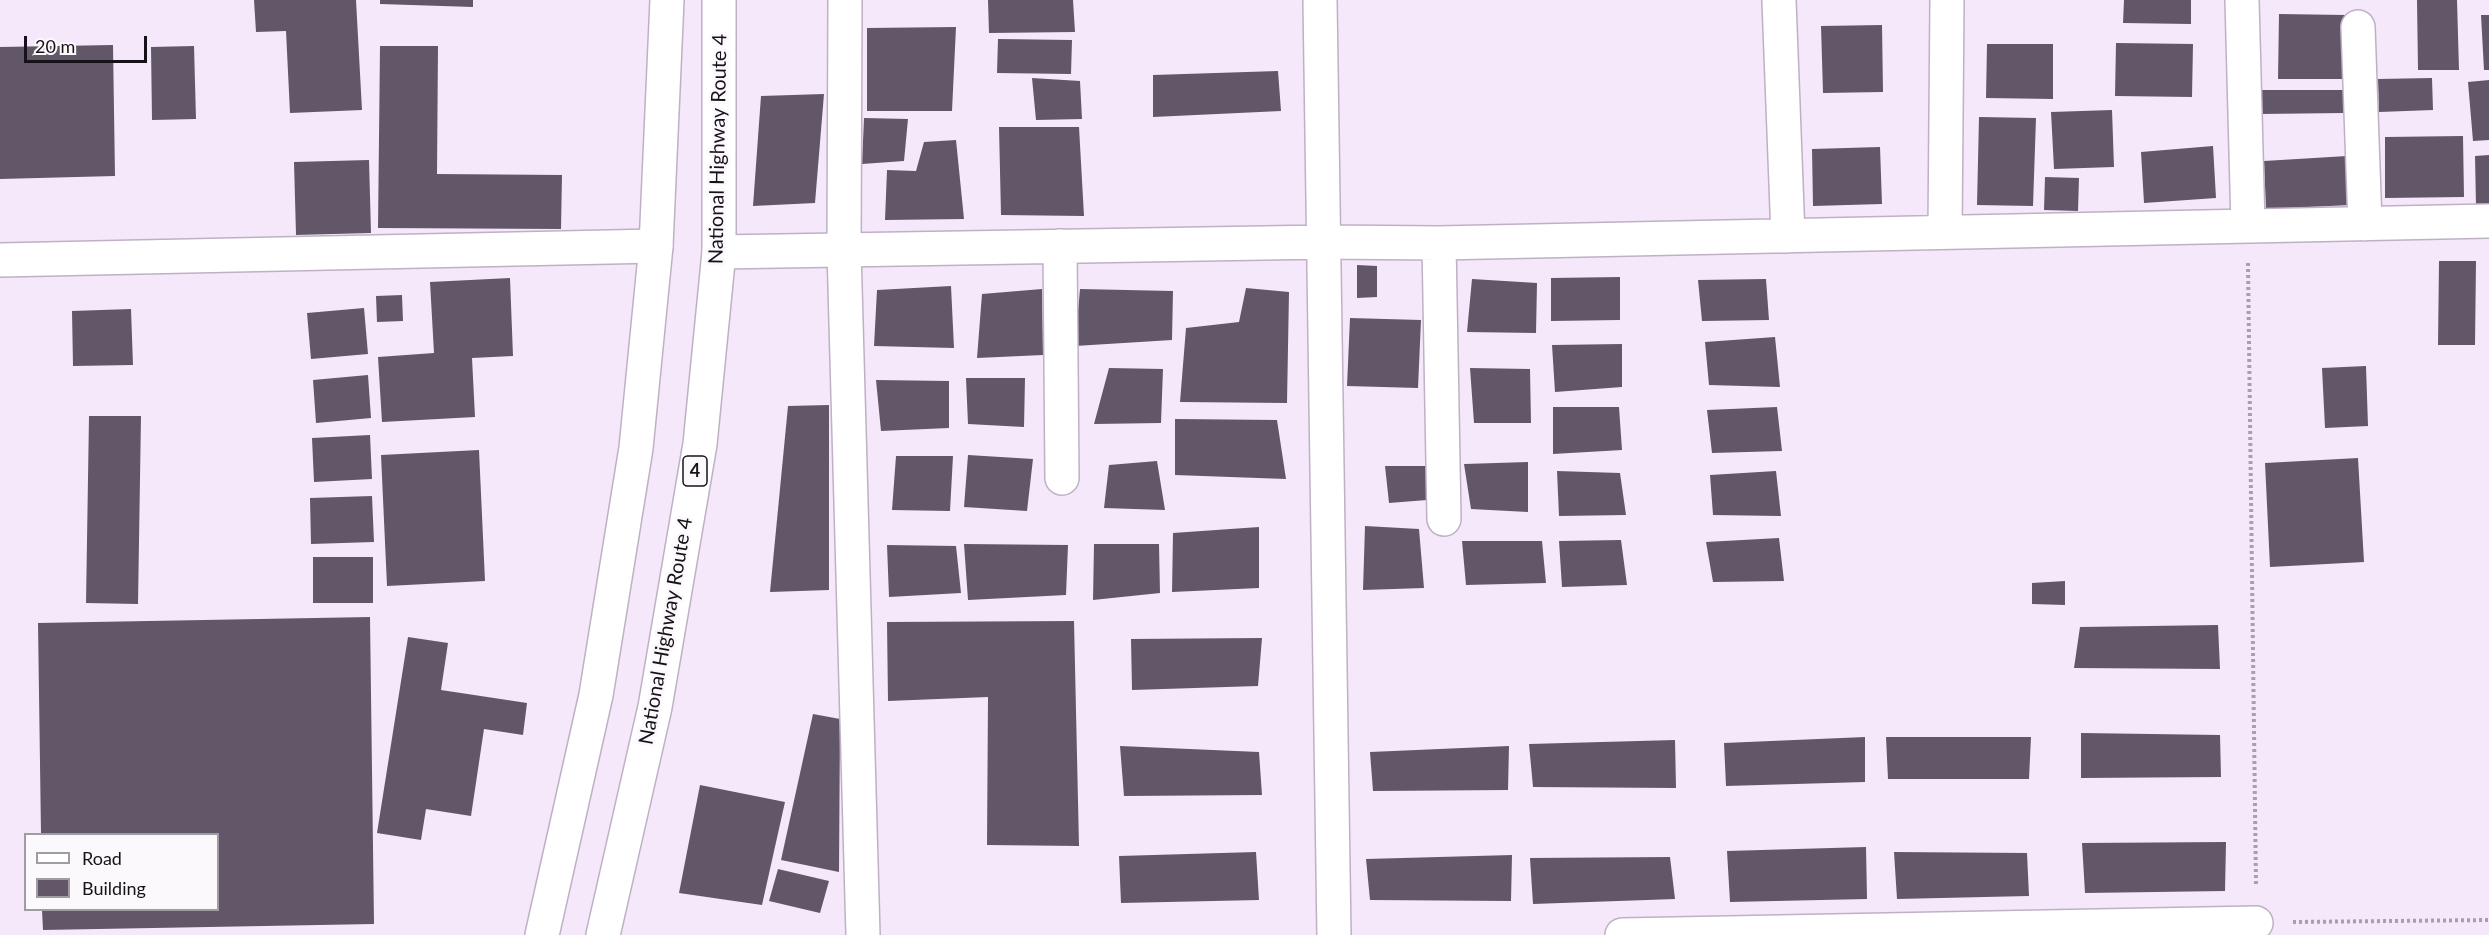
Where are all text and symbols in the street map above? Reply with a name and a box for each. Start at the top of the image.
scale bar [27,24,150,62]
street label: National Highway Route 4 [704,34,732,264]
text: 20 m [35,35,75,57]
road number: 4 [683,456,707,486]
street label: National Highway Route 4 [634,516,698,746]
legend [24,833,219,911]
text: Road [82,847,122,869]
text: Building [82,877,146,899]

